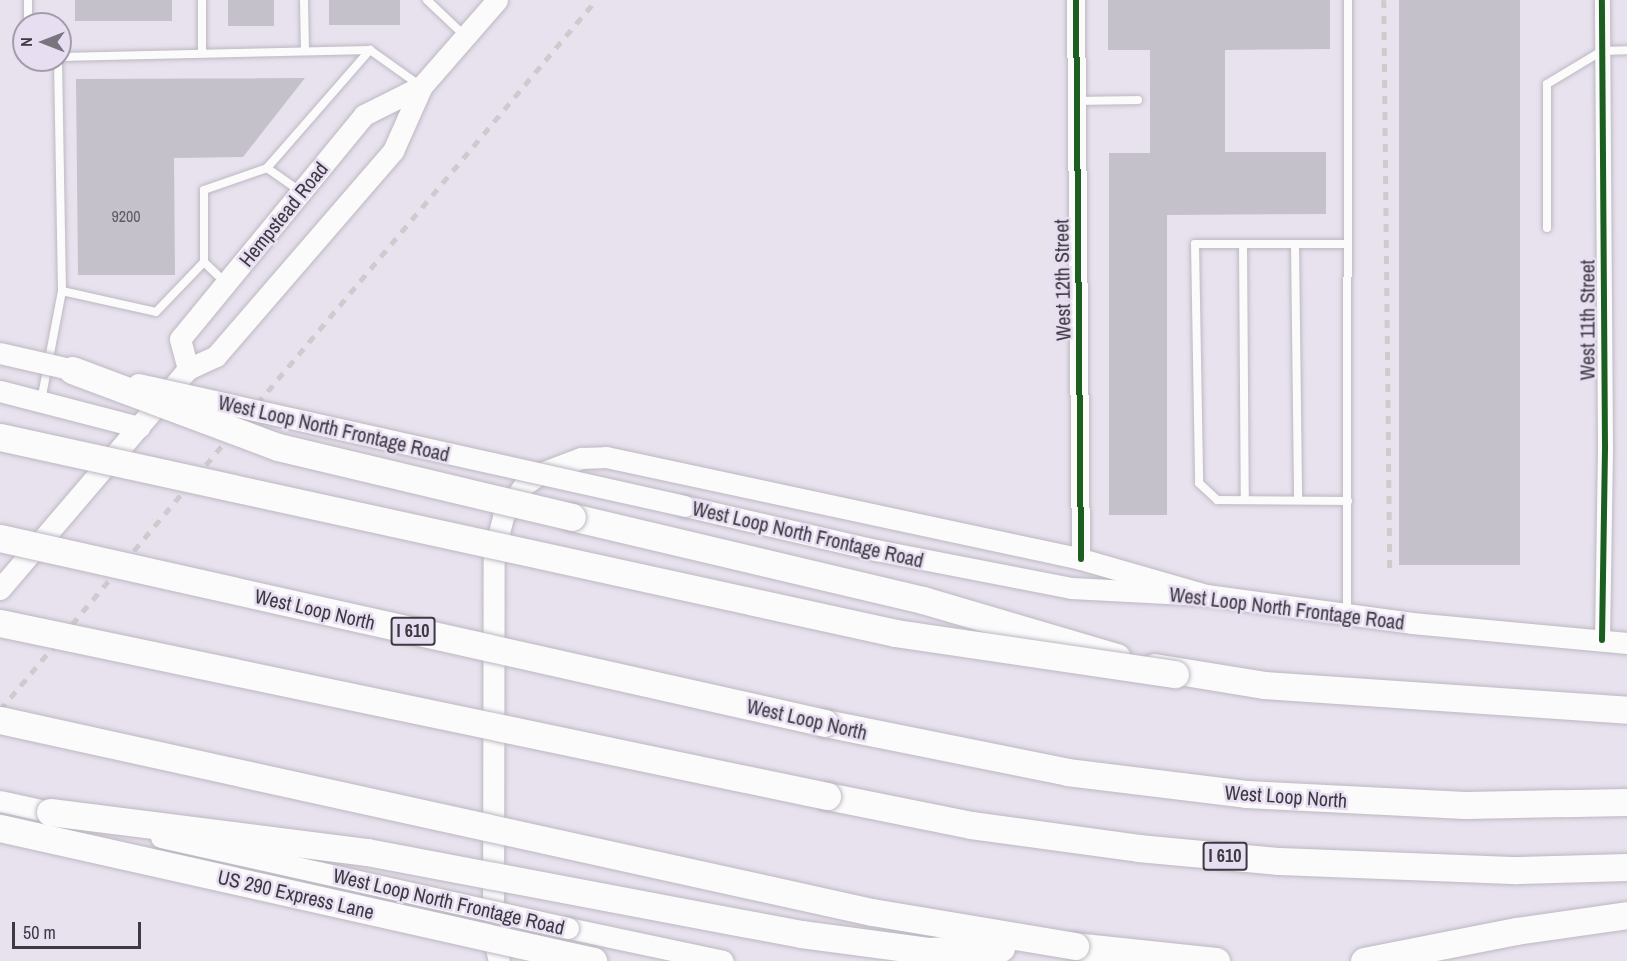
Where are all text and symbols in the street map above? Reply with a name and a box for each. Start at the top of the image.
north arrow [12,12,72,72]
text: N [15,37,37,47]
street label: Hempstead Road [234,157,332,271]
house number: 9200 [111,206,141,226]
street label: West 12th Street [1049,219,1075,341]
street label: West 11th Street [1575,260,1599,380]
street label: West Loop North Frontage Road [216,390,452,466]
street label: West Loop North Frontage Road [690,496,926,572]
street label: West Loop North Frontage Road [1168,582,1406,634]
street label: West Loop North [252,583,378,635]
road number: I 610 [390,616,436,646]
street label: West Loop North [744,693,870,745]
street label: West Loop North [1224,780,1348,812]
road number: I 610 [1202,841,1248,871]
street label: West Loop North Frontage Road [331,863,567,939]
street label: US 290 Express Lane [216,864,376,924]
scale bar [15,910,144,948]
text: 50 m [23,920,56,945]

